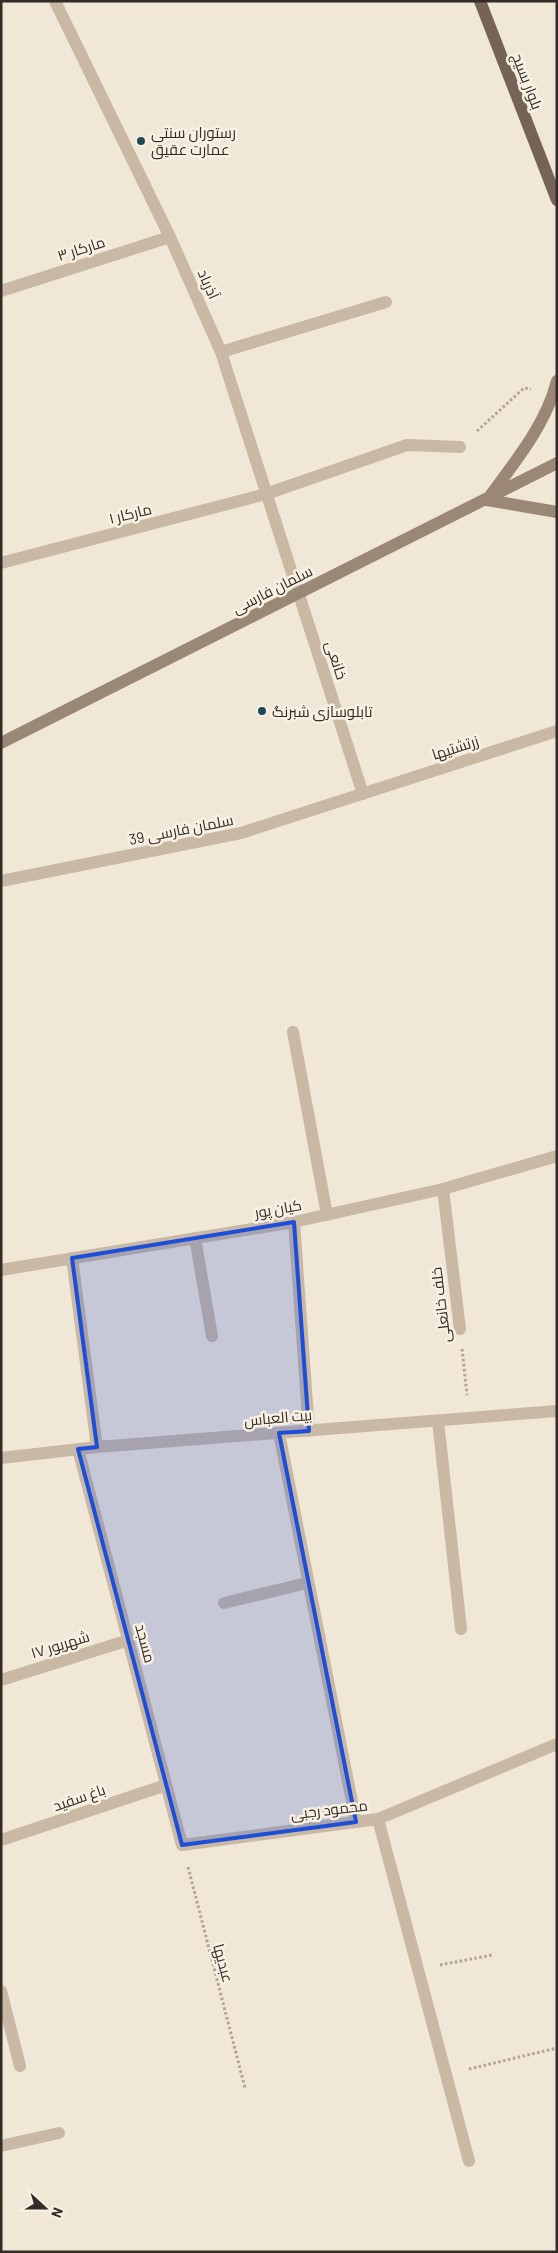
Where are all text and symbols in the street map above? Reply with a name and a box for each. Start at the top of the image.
street label: بلوار بسیج [506,50,547,113]
place label: رستوران سنتی عمارت عقیق [151,123,236,160]
marker: رستوران سنتی عمارت عقیق [135,135,147,147]
street label: مارکار ۳ [55,232,107,265]
street label: آذرباد [194,266,224,302]
street label: مارکار ۱ [107,499,153,528]
street label: سلمان فارسی [229,561,316,619]
street label: خانعی [320,638,352,682]
place label: تابلوسازی شبرنگ [272,702,373,722]
marker: تابلوسازی شبرنگ [256,705,268,717]
street label: زرتشتیها [429,731,481,765]
street label: سلمان فارسی 39 [127,810,235,850]
street label: کیان پور [252,1195,303,1223]
street label: خلف خانعلی [426,1266,456,1344]
street label: بیت العباس [243,1405,313,1431]
street label: مسجد [132,1622,160,1664]
street label: ۱۷ شهریور [28,1627,92,1663]
street label: باغ سفید [50,1780,109,1817]
street label: محمود رجبی [289,1795,369,1825]
street label: عبدیها [208,1942,238,1985]
north arrow [20,2183,70,2233]
text: N [48,2205,67,2220]

